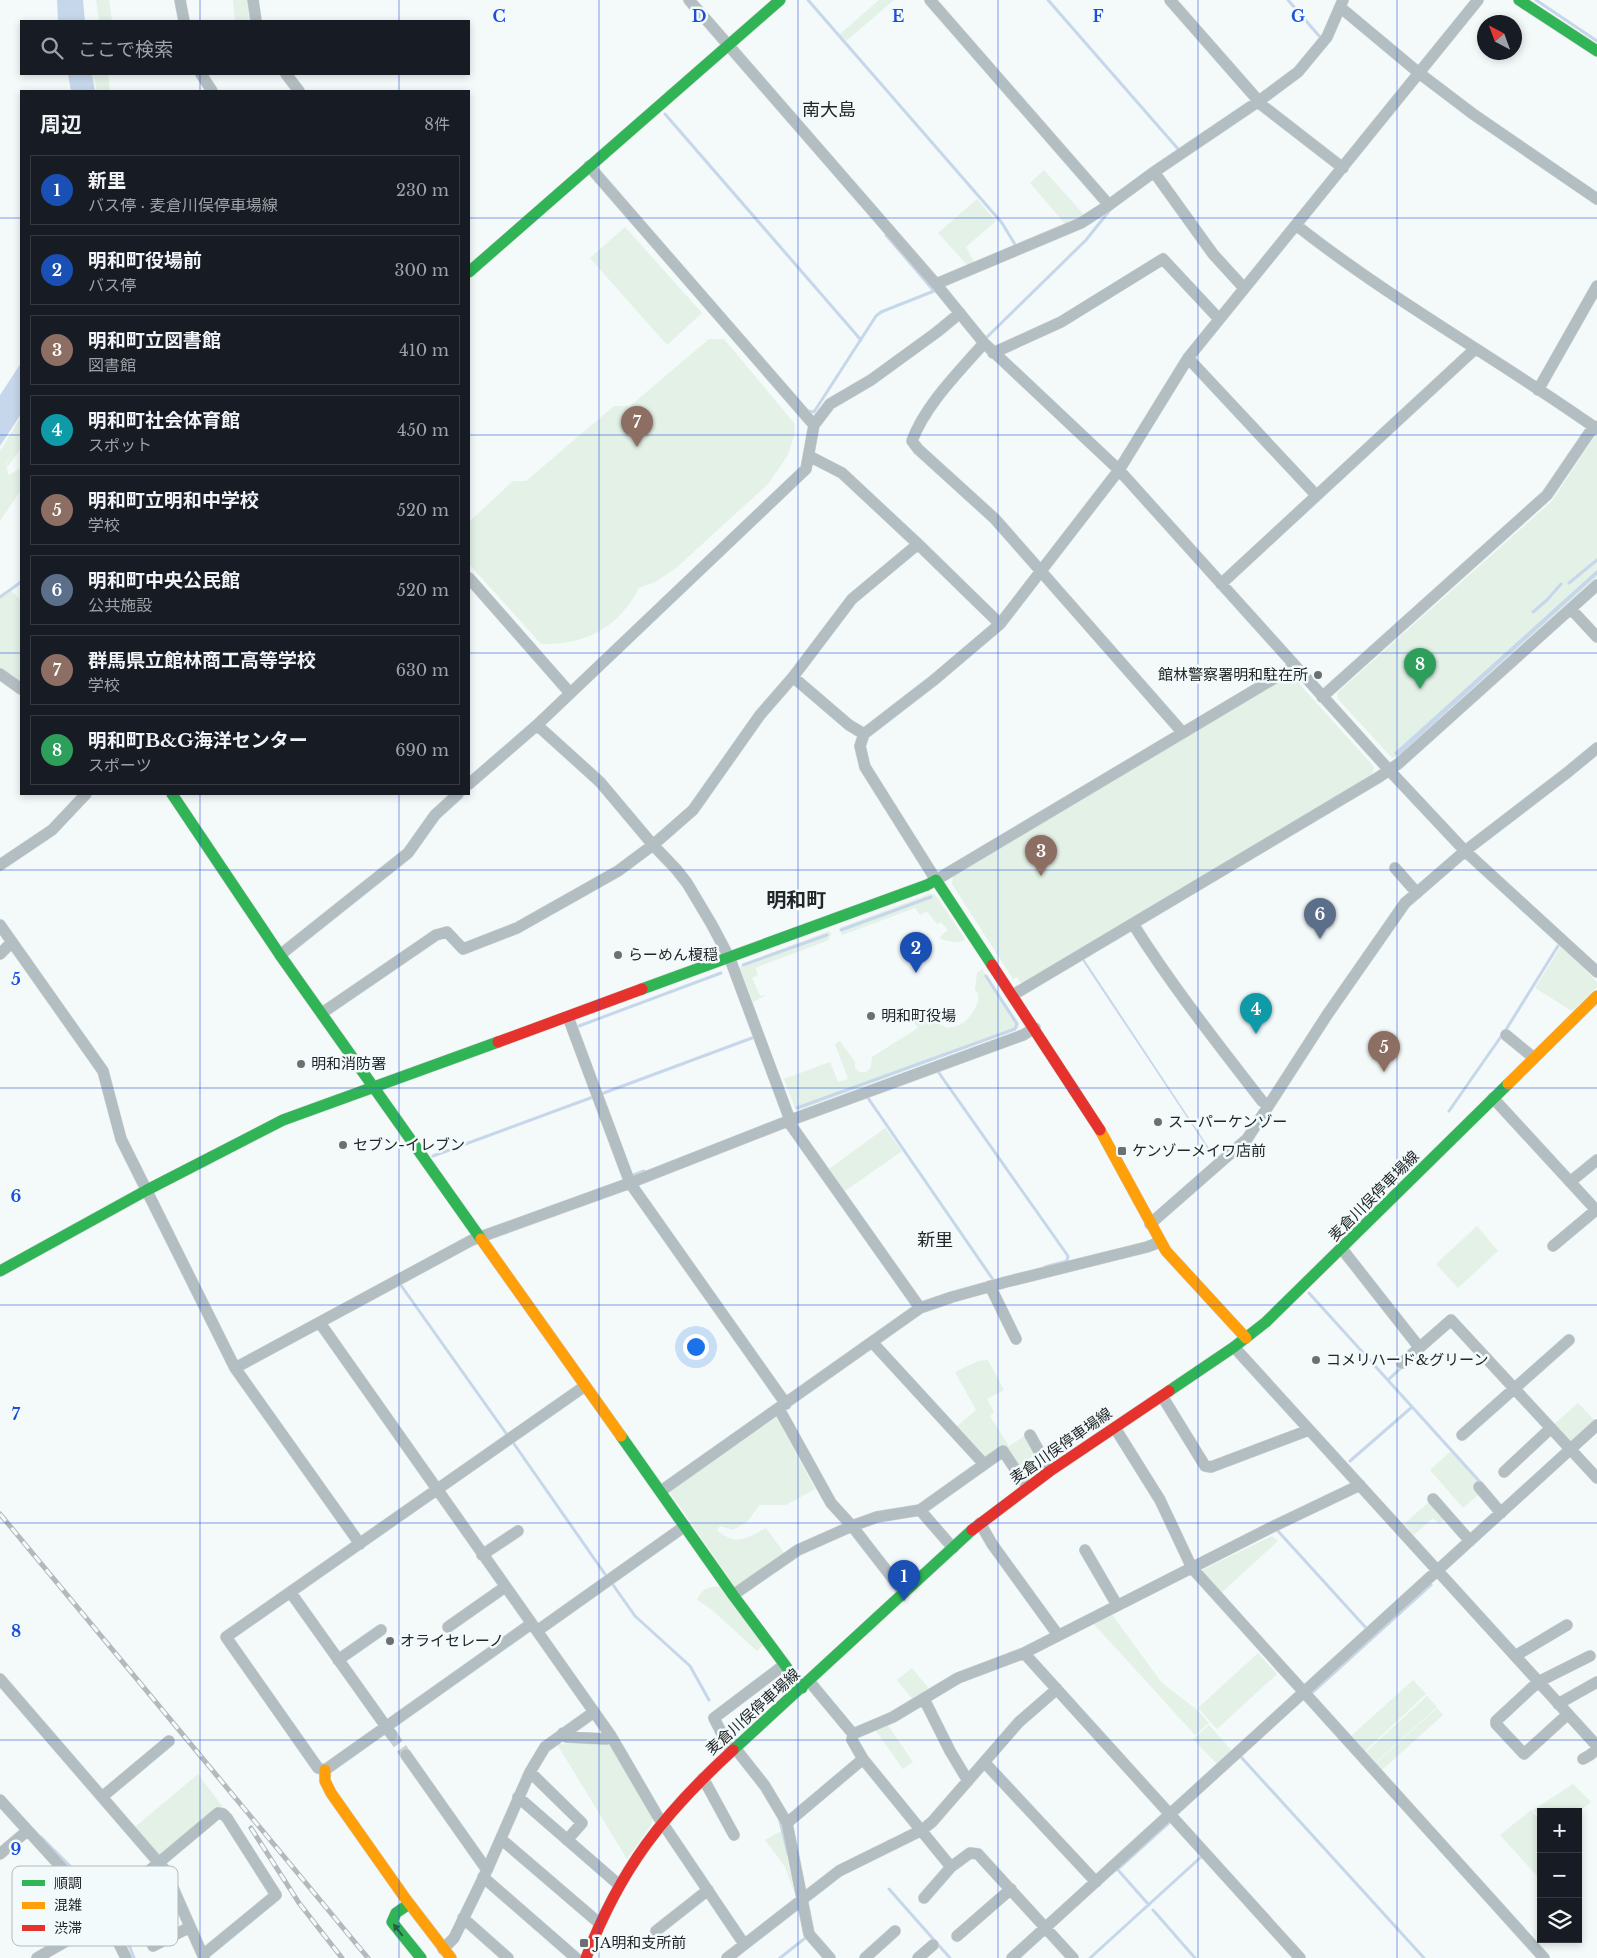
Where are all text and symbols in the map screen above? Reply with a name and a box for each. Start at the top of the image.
text: C [492,6,506,26]
text: D [692,6,706,26]
text: E [892,6,904,26]
text: F [1092,6,1104,26]
text: G [1291,6,1305,26]
north arrow [1477,15,1522,60]
search box [20,20,470,75]
icon: search [38,34,66,62]
text: ここで検索 [78,38,173,61]
district label: 南大島 [802,99,856,121]
text: 周辺 [40,112,82,138]
text: 8件 [424,114,450,134]
text: 新里 [88,169,126,192]
text: 1 [54,180,60,200]
text: 230 m [396,180,449,200]
text: バス停 · 麦倉川俣停車場線 [88,195,278,215]
text: 明和町役場前 [88,249,202,272]
text: 2 [52,260,62,280]
text: 300 m [395,260,449,280]
text: バス停 [88,275,136,295]
text: 明和町立図書館 [88,329,221,352]
text: 3 [52,340,62,360]
text: 410 m [399,340,449,360]
text: 図書館 [88,355,136,375]
pin: 7 [621,406,653,447]
text: 明和町社会体育館 [88,409,240,432]
text: 4 [52,420,62,440]
text: 450 m [397,420,449,440]
text: スポット [88,435,152,455]
text: 明和町立明和中学校 [88,489,259,512]
text: 5 [52,500,62,520]
text: 520 m [397,500,449,520]
text: 学校 [88,515,120,535]
text: 明和町中央公民館 [88,569,240,592]
text: 6 [52,580,62,600]
text: 520 m [397,580,449,600]
text: 公共施設 [88,595,152,615]
pin: 8 [1404,648,1436,689]
text: 群馬県立館林商工高等学校 [88,649,316,672]
text: 7 [53,660,61,680]
text: 630 m [396,660,449,680]
place label: 館林警察署明和駐在所 [1158,665,1308,684]
marker: 館林警察署明和駐在所 [1312,669,1324,681]
text: 学校 [88,675,120,695]
text: 明和町B&G海洋センター [88,729,308,752]
text: 8 [52,740,62,760]
text: 690 m [395,740,449,760]
text: スポーツ [88,755,152,775]
pin: 3 [1025,835,1057,876]
district label: 明和町 [766,888,826,912]
pin: 6 [1304,898,1336,939]
pin: 2 [900,932,932,973]
place label: らーめん榎穏 [628,945,718,964]
marker: らーめん榎穏 [612,949,624,961]
text: 5 [11,969,21,989]
pin: 4 [1240,993,1272,1034]
place label: 明和町役場 [881,1006,956,1025]
marker: 明和町役場 [865,1010,877,1022]
pin: 5 [1368,1031,1400,1072]
place label: 明和消防署 [311,1054,386,1073]
marker: 明和消防署 [295,1058,307,1070]
place label: スーパーケンゾー [1168,1112,1287,1131]
marker: スーパーケンゾー [1152,1116,1164,1128]
place label: セブン-イレブン [353,1135,465,1154]
marker: セブン-イレブン [337,1139,349,1151]
place label: ケンゾーメイワ店前 [1132,1141,1266,1160]
marker: ケンゾーメイワ店前 [1116,1145,1128,1157]
street label: 麦倉川俣停車場線 [1324,1146,1423,1245]
text: 6 [11,1186,22,1206]
district label: 新里 [917,1229,953,1251]
your location [683,1334,709,1360]
place label: コメリハード&グリーン [1326,1350,1488,1369]
marker: コメリハード&グリーン [1310,1354,1322,1366]
street label: 麦倉川俣停車場線 [1006,1403,1115,1488]
text: 7 [12,1404,21,1424]
pin: 1 [888,1560,920,1601]
text: 8 [11,1621,21,1641]
place label: オライセレーノ [400,1631,504,1650]
marker: オライセレーノ [384,1635,396,1647]
street label: 麦倉川俣停車場線 [702,1664,804,1759]
map controls [1537,1808,1582,1943]
button: + [1537,1808,1582,1853]
text: 9 [11,1839,22,1859]
button: − [1537,1853,1582,1898]
legend [12,1866,178,1946]
text: 順調 [54,1874,82,1892]
text: 混雑 [54,1896,82,1914]
button: layers [1537,1898,1582,1943]
text: 渋滞 [54,1919,82,1937]
one-way arrow [393,1923,403,1937]
place label: JA明和支所前 [592,1933,686,1952]
marker: JA明和支所前 [578,1937,590,1949]

